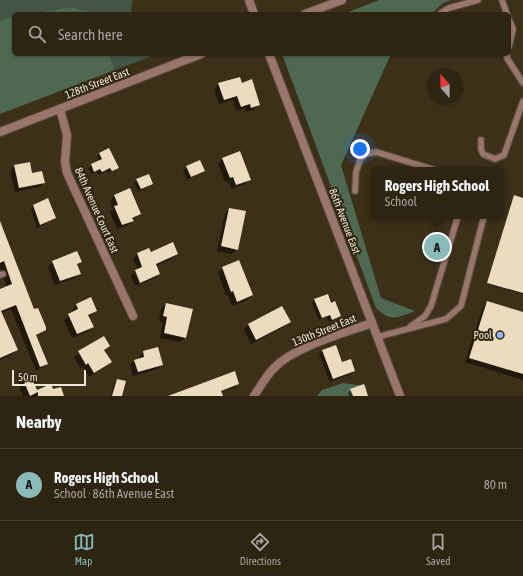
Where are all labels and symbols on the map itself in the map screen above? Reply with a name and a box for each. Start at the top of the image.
street label: 128th Street East [63,65,131,101]
north arrow [427,68,463,104]
your location [350,139,370,159]
street label: 84th Avenue Court East [73,165,121,255]
street label: 86th Avenue East [327,187,363,255]
pin: A [424,232,450,262]
street label: 130th Street East [290,312,358,348]
place label: Pool [473,329,492,341]
marker: Pool [495,330,505,340]
scale bar [12,368,86,387]

